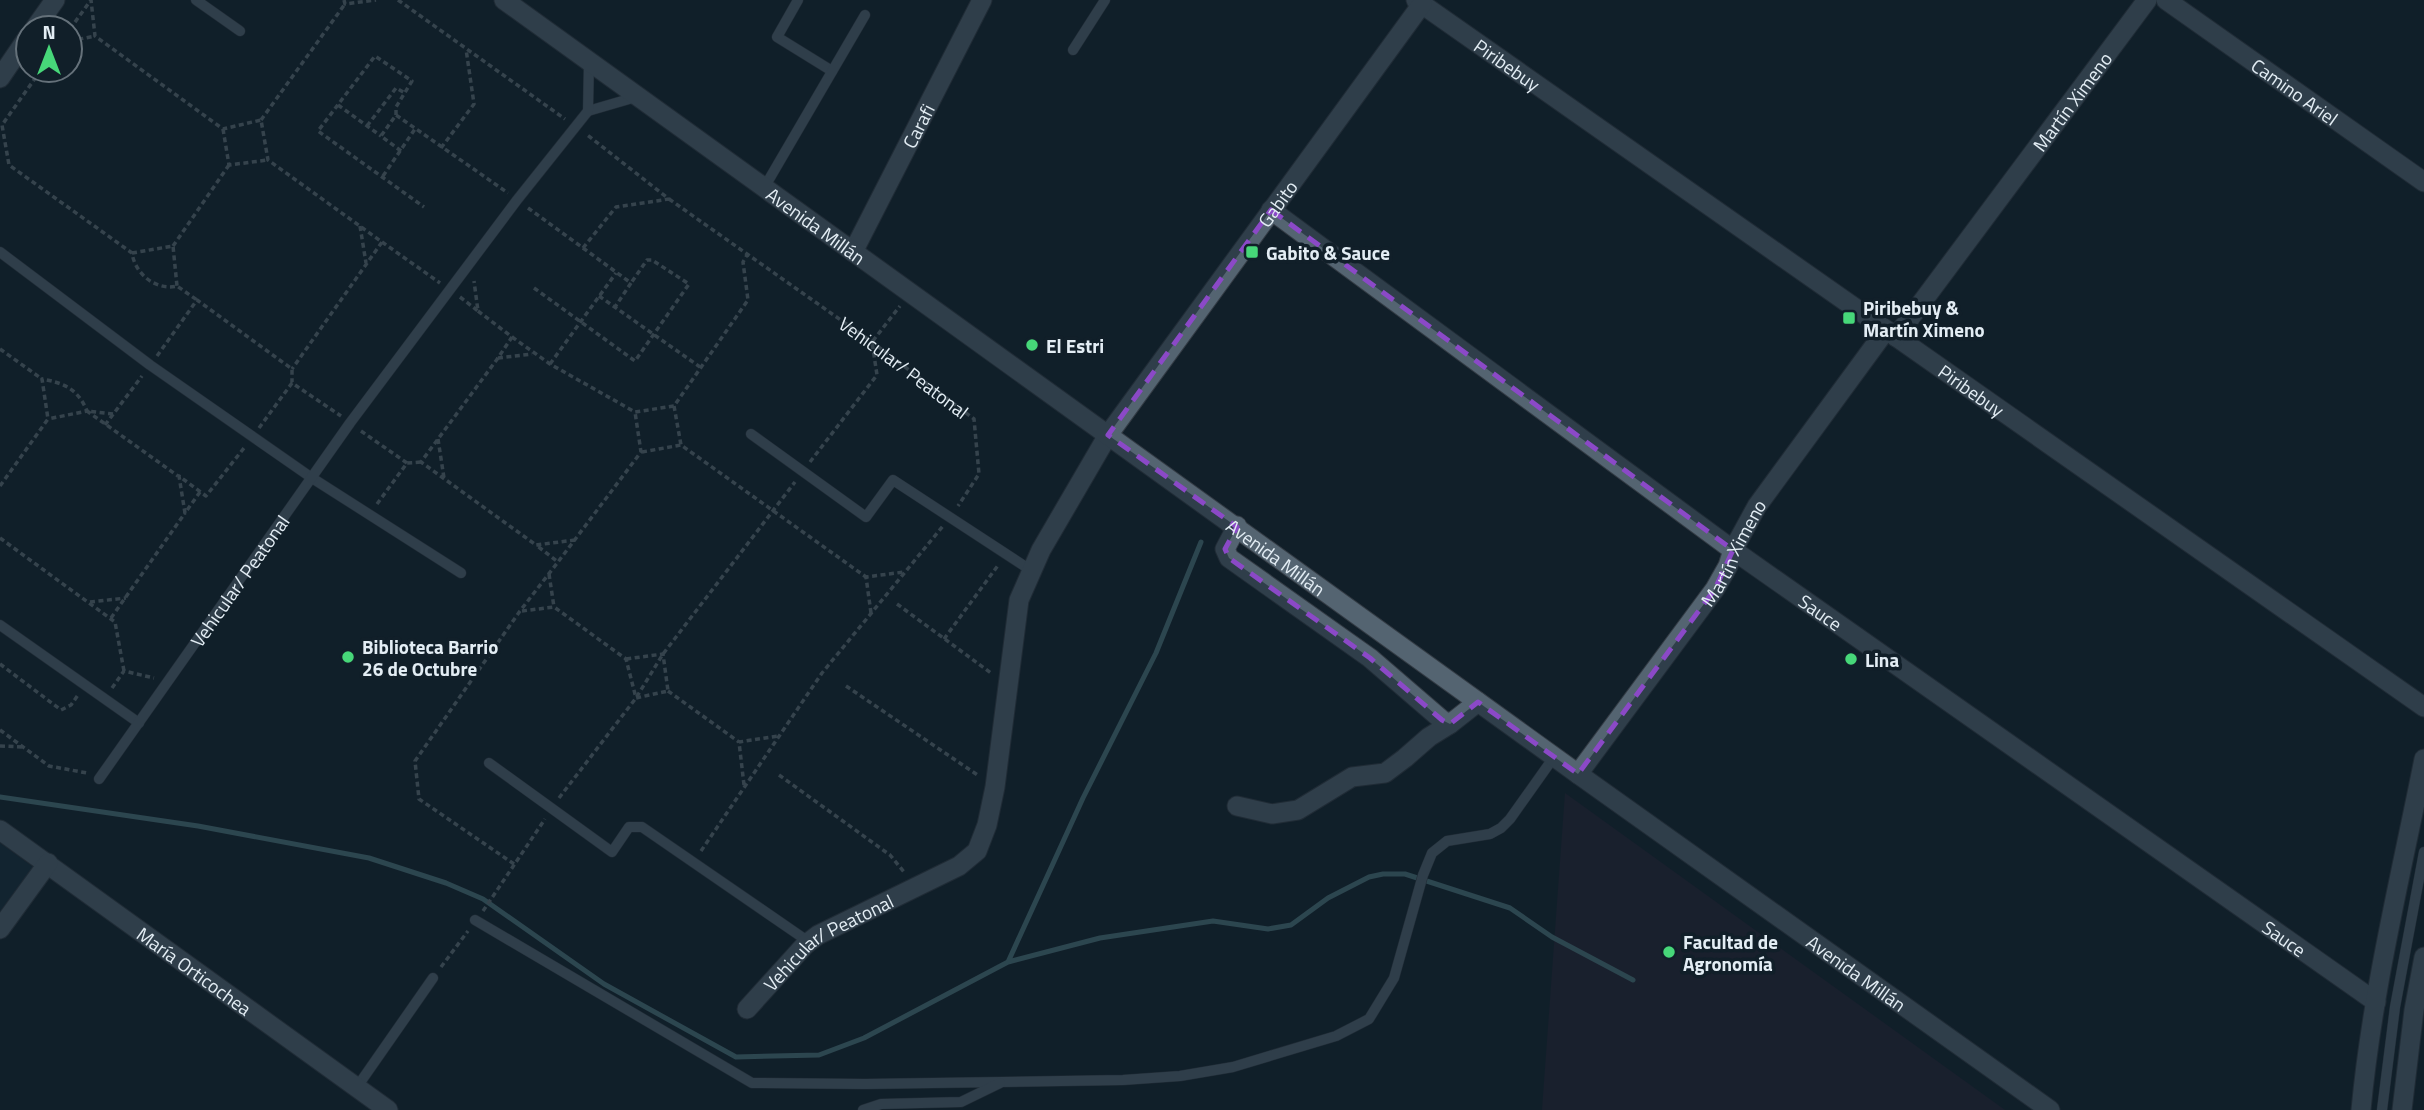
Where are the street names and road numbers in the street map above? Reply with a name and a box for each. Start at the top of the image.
street label: Piribebuy [1469,31,1547,98]
street label: Martín Ximeno [2025,45,2118,157]
street label: Camino Ariel [2246,50,2345,132]
street label: Carafi [894,98,941,153]
street label: Gabito [1250,174,1304,233]
street label: Avenida Millán [761,179,872,271]
street label: Vehicular/ Peatonal [833,309,975,425]
street label: Piribebuy [1933,356,2011,423]
street label: Martín Ximeno [1693,492,1772,612]
street label: Vehicular/ Peatonal [182,508,296,652]
street label: Avenida Millán [1221,511,1332,602]
street label: Sauce [1793,586,1849,637]
street label: Vehicular/ Peatonal [756,886,898,997]
street label: Sauce [2257,912,2313,963]
street label: María Orticochea [131,919,259,1022]
street label: Avenida Millán [1801,927,1913,1018]

